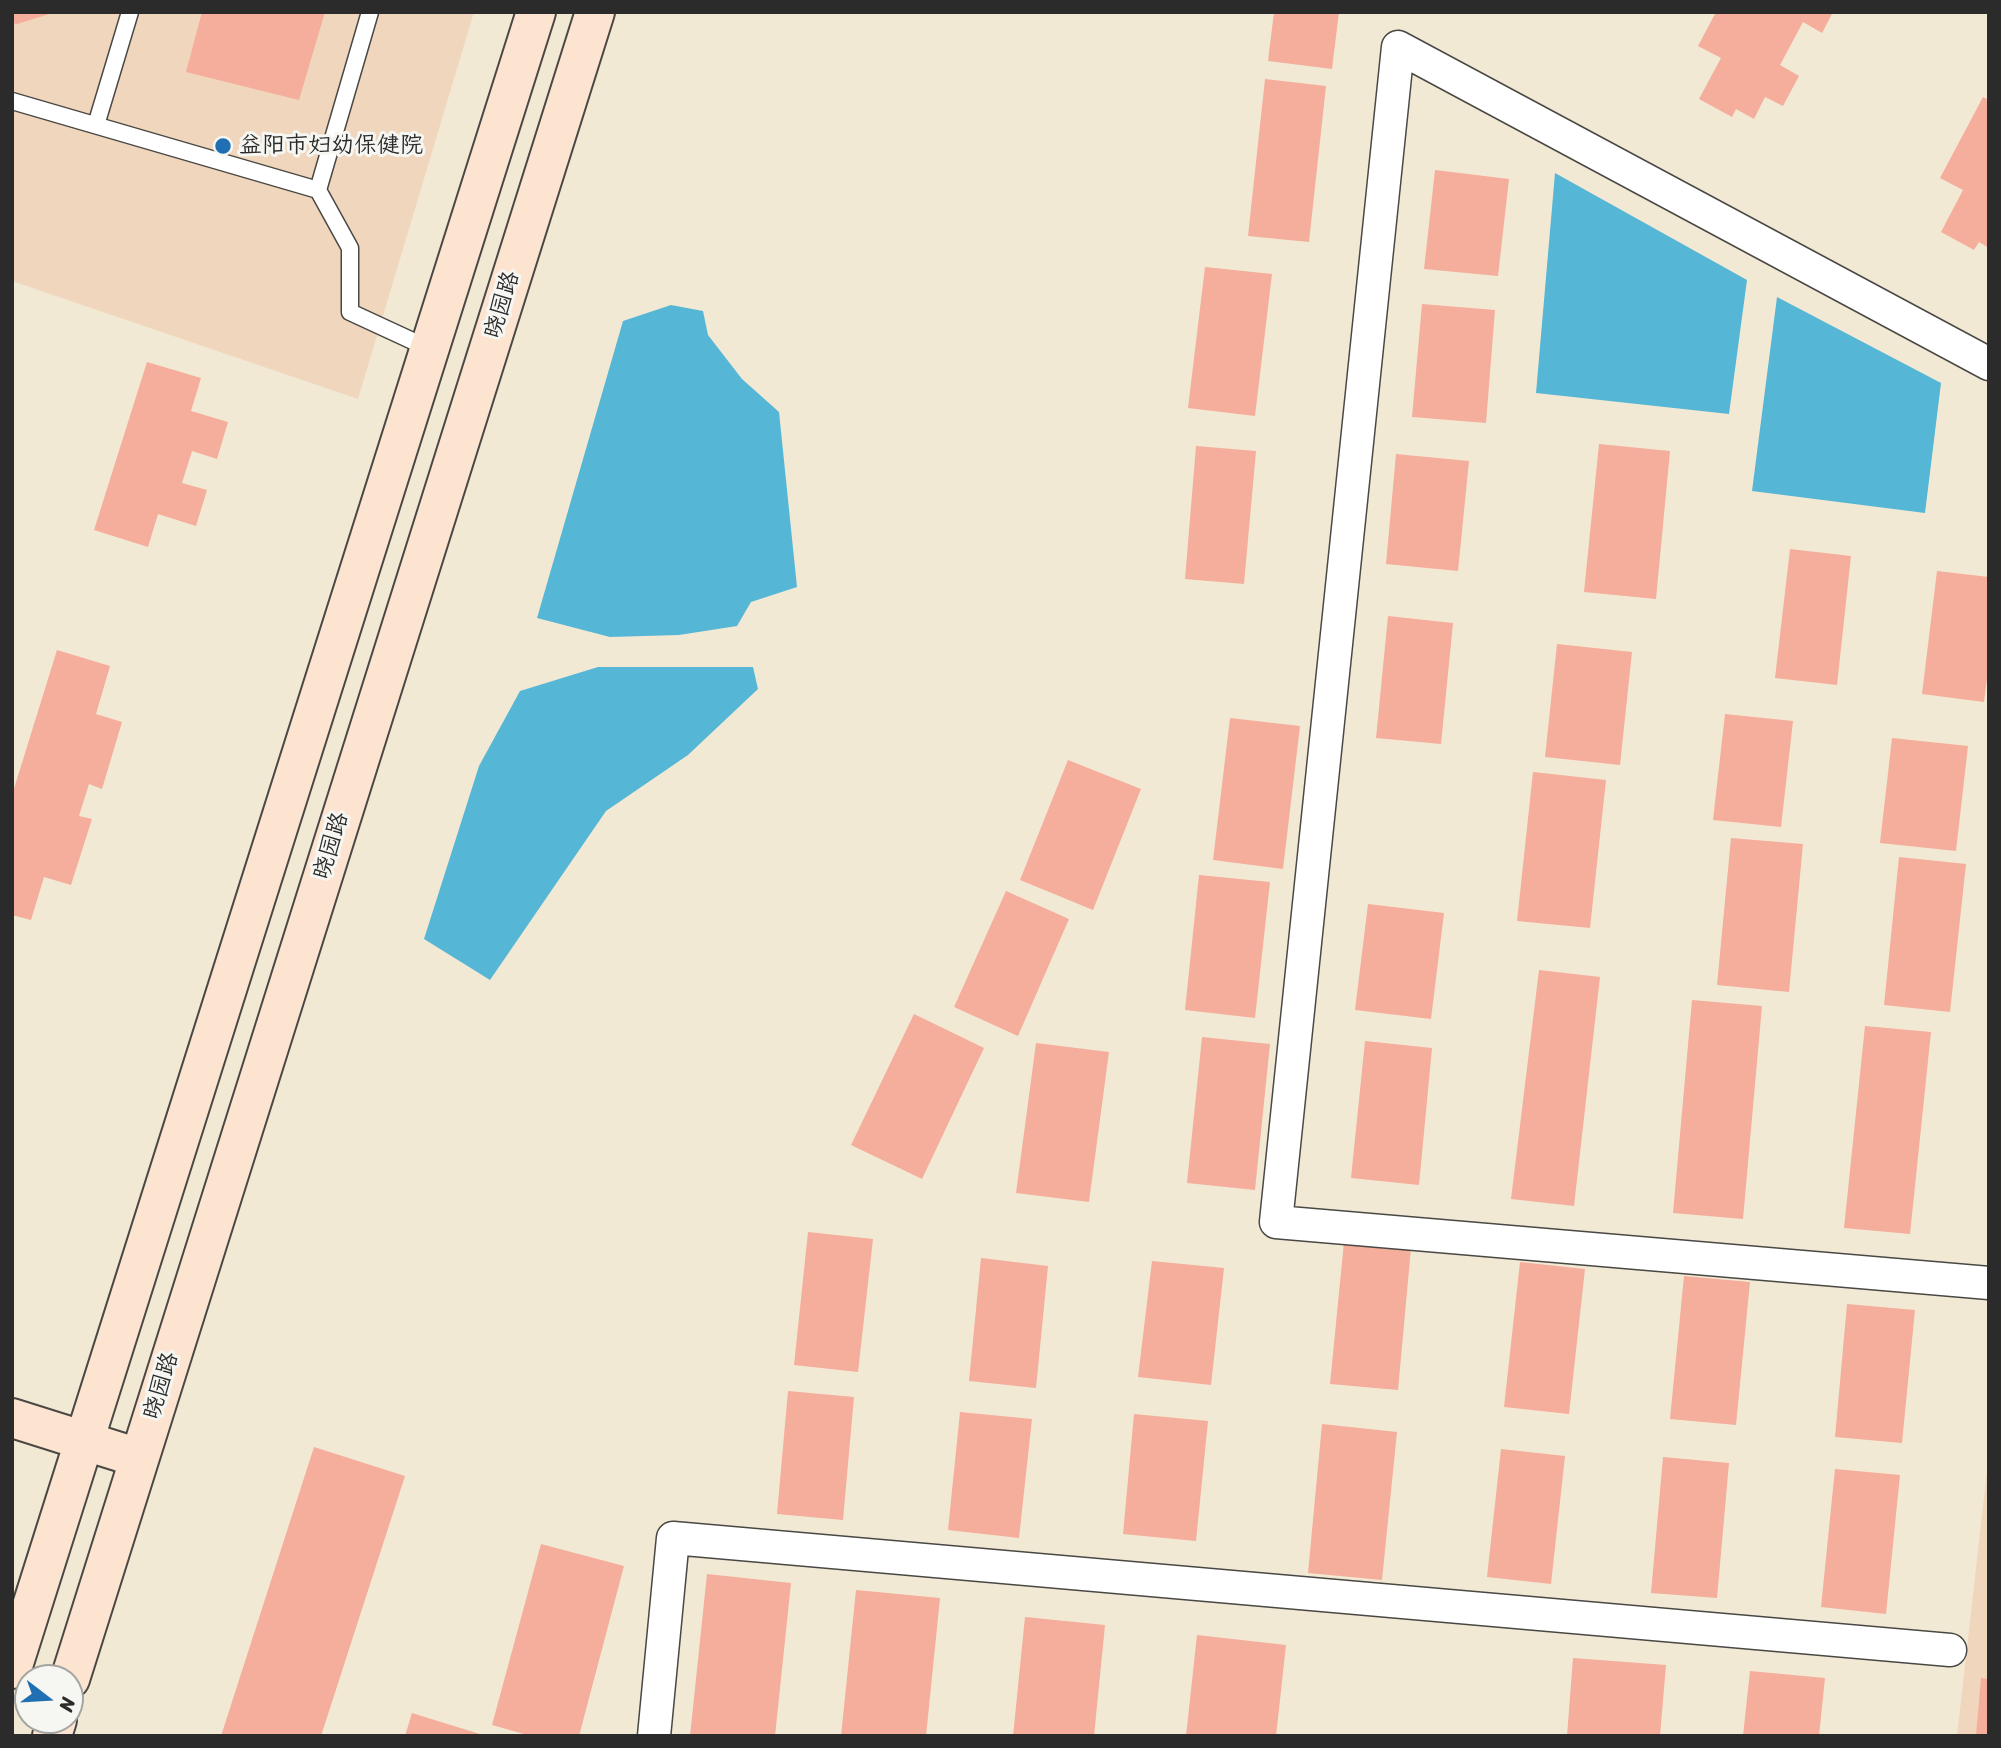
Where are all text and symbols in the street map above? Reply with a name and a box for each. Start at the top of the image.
place label: 益阳市妇幼保健院 [239,132,423,160]
marker: 益阳市妇幼保健院 [213,136,233,156]
street label: 晓园路 [480,268,526,342]
street label: 晓园路 [309,809,355,883]
street label: 晓园路 [139,1349,185,1423]
north arrow [14,1664,84,1734]
text: N [50,1694,85,1716]

